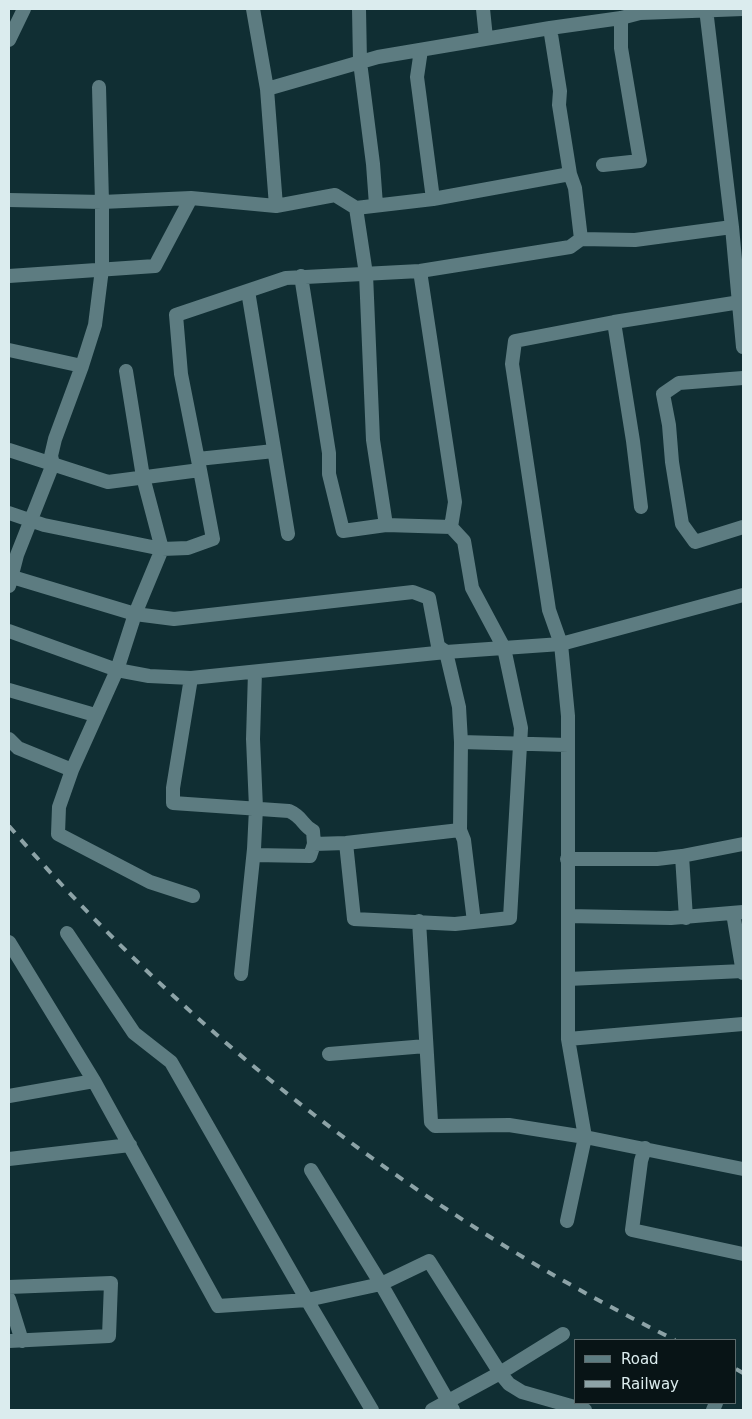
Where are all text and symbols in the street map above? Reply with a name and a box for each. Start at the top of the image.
legend [574,1339,737,1404]
text: Road [621,1350,659,1368]
text: Railway [621,1375,679,1393]

